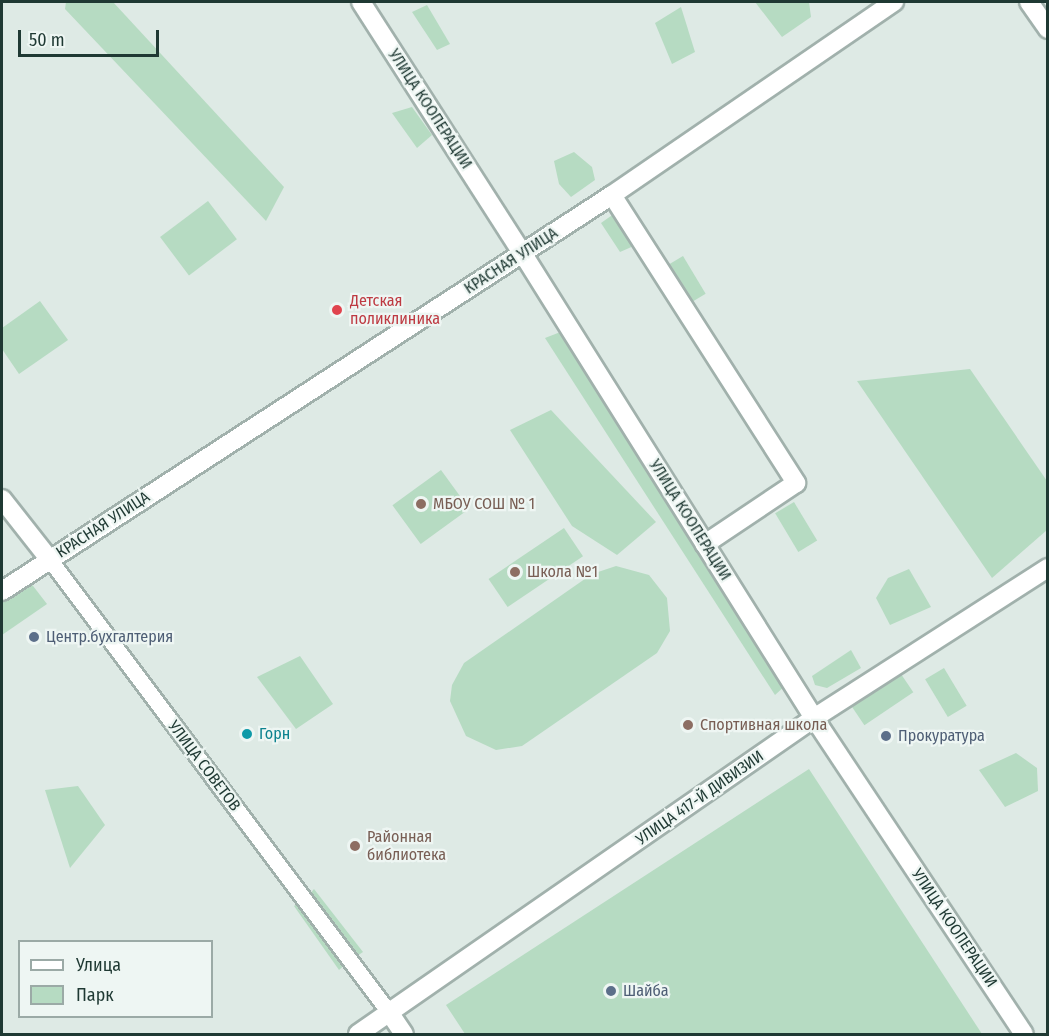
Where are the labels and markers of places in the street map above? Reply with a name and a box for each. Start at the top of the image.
place label: Детская поликлиника [350,291,440,329]
marker: Детская поликлиника [328,301,346,319]
place label: МБОУ СОШ № 1 [433,494,535,514]
marker: МБОУ СОШ № 1 [414,497,428,511]
place label: Школа №1 [527,562,598,582]
marker: Школа №1 [508,565,522,579]
place label: Центр.бухгалтерия [46,627,173,647]
marker: Центр.бухгалтерия [27,630,41,644]
place label: Спортивная школа [700,715,827,735]
marker: Спортивная школа [681,718,695,732]
place label: Горн [259,724,290,744]
place label: Прокуратура [898,726,985,746]
marker: Горн [240,727,254,741]
marker: Прокуратура [879,729,893,743]
place label: Районная библиотека [367,827,446,865]
marker: Районная библиотека [348,839,362,853]
place label: Шайба [623,981,669,1001]
marker: Шайба [604,984,618,998]

